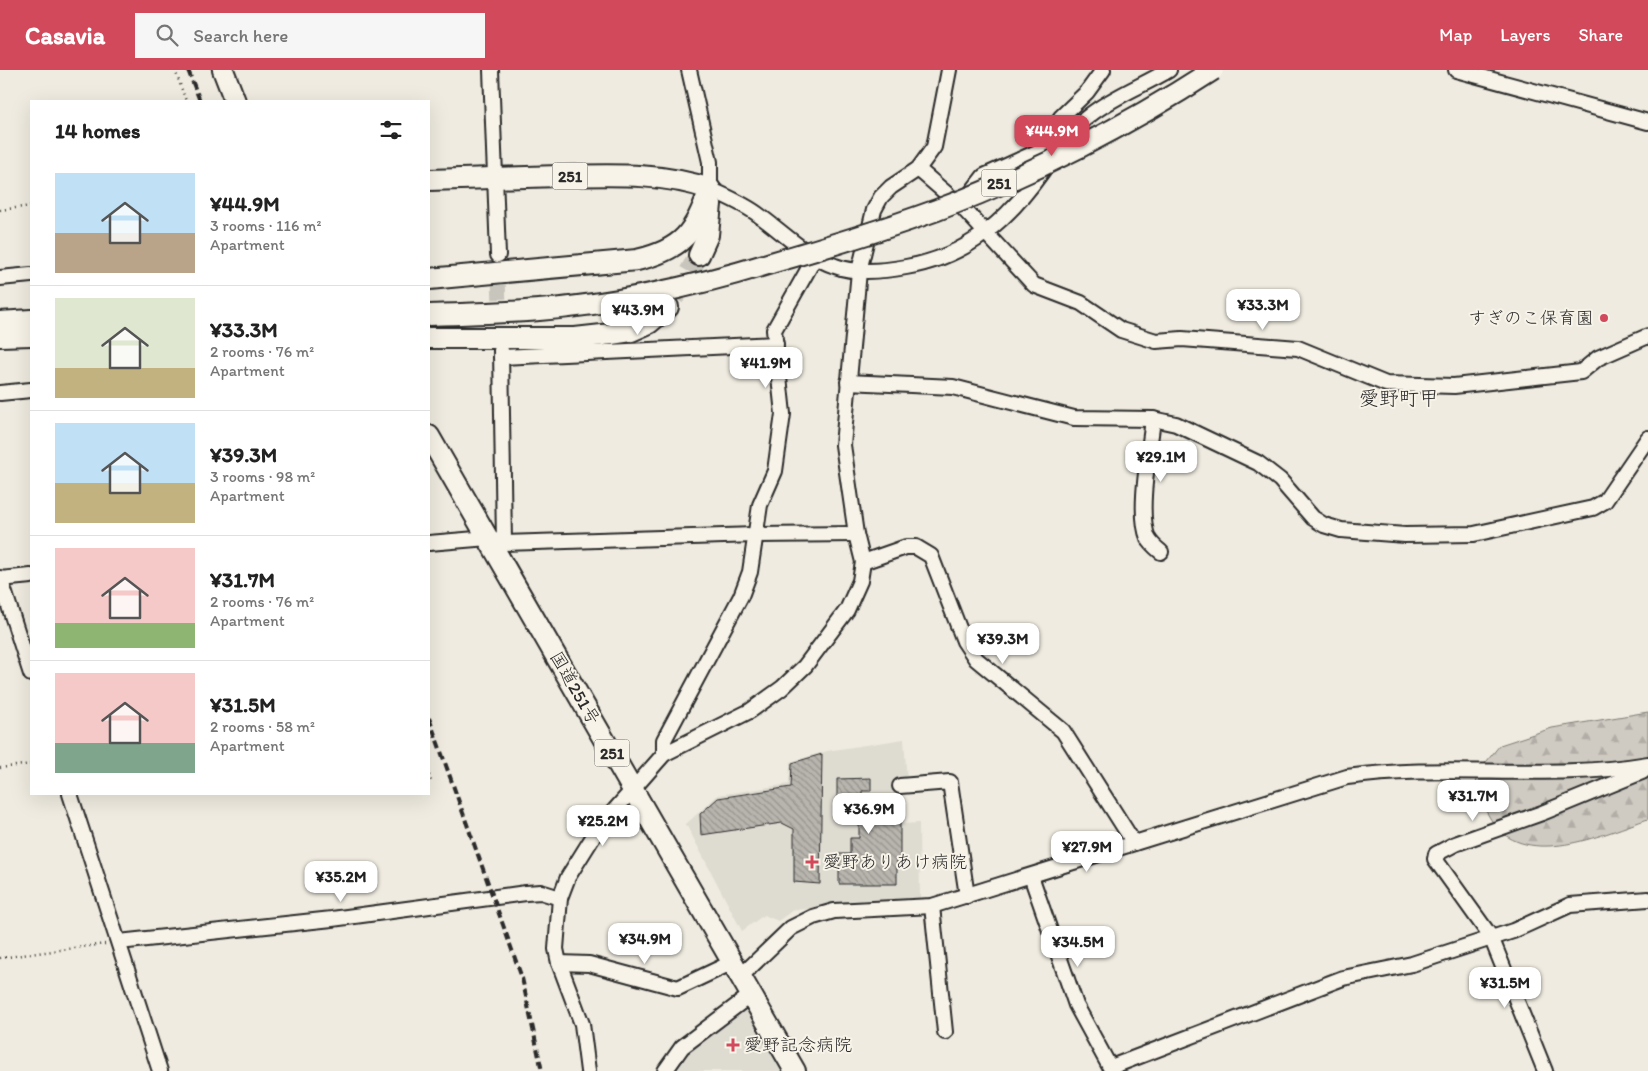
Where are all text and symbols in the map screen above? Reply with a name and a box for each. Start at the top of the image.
search box [135,13,485,58]
text: Casavia [25,21,105,50]
icon: search [153,21,181,49]
text: Search here [193,24,288,47]
text: Map [1439,24,1472,46]
text: Layers [1500,24,1550,46]
text: Share [1578,24,1623,46]
pin: ¥44.9M [1011,114,1093,157]
icon: filters [377,116,405,144]
text: 14 homes [55,118,140,143]
text: ¥44.9M [1025,121,1079,140]
road number: 251 [552,162,588,190]
road number: 251 [982,170,1016,196]
text: ¥44.9M [210,191,280,216]
icon: home [95,193,155,253]
text: 3 rooms · 116 m² [210,216,321,235]
text: Apartment [210,235,285,254]
pin: ¥33.3M [1222,288,1304,331]
pin: ¥43.9M [597,294,679,336]
text: ¥33.3M [1237,295,1289,314]
text: ¥43.9M [612,300,664,319]
place label: すぎのこ保育園 [1468,307,1594,329]
marker: すぎのこ保育園 [1598,312,1610,324]
text: ¥33.3M [210,317,278,342]
icon: home [95,318,155,378]
text: 2 rooms · 76 m² [210,342,314,361]
pin: ¥41.9M [725,346,807,389]
text: ¥41.9M [741,353,791,372]
text: Apartment [210,361,285,380]
district label: 愛野町甲 [1359,386,1439,410]
pin: ¥29.1M [1120,440,1202,483]
text: ¥39.3M [210,442,277,467]
icon: home [95,443,155,503]
text: ¥29.1M [1136,447,1186,466]
text: 3 rooms · 98 m² [210,467,315,486]
text: Apartment [210,486,285,505]
text: ¥31.7M [210,567,275,592]
icon: home [95,568,155,628]
text: 2 rooms · 76 m² [210,592,314,611]
text: Apartment [210,611,285,630]
pin: ¥39.3M [962,622,1044,665]
text: ¥39.3M [977,629,1029,648]
street label: 国道251号 [545,647,605,729]
text: ¥31.5M [210,692,276,717]
icon: home [95,693,155,753]
text: 2 rooms · 58 m² [210,717,315,736]
text: Apartment [210,736,285,755]
road number: 251 [594,740,630,766]
pin: ¥31.7M [1432,780,1514,822]
text: ¥31.7M [1448,786,1498,805]
pin: ¥36.9M [828,792,910,835]
text: ¥36.9M [843,799,895,818]
pin: ¥25.2M [562,804,644,847]
text: ¥25.2M [578,811,628,830]
pin: ¥27.9M [1046,830,1128,873]
text: ¥27.9M [1062,837,1112,856]
place label: 愛野ありあけ病院 [823,851,967,873]
marker: 愛野ありあけ病院 [805,855,819,869]
pin: ¥35.2M [300,860,382,903]
text: ¥35.2M [315,867,367,886]
pin: ¥34.9M [604,922,686,965]
pin: ¥34.5M [1037,926,1119,968]
text: ¥34.9M [619,929,671,948]
text: ¥34.5M [1052,932,1104,951]
pin: ¥31.5M [1464,966,1546,1009]
text: ¥31.5M [1480,973,1530,992]
place label: 愛野記念病院 [744,1034,852,1056]
marker: 愛野記念病院 [726,1038,740,1052]

